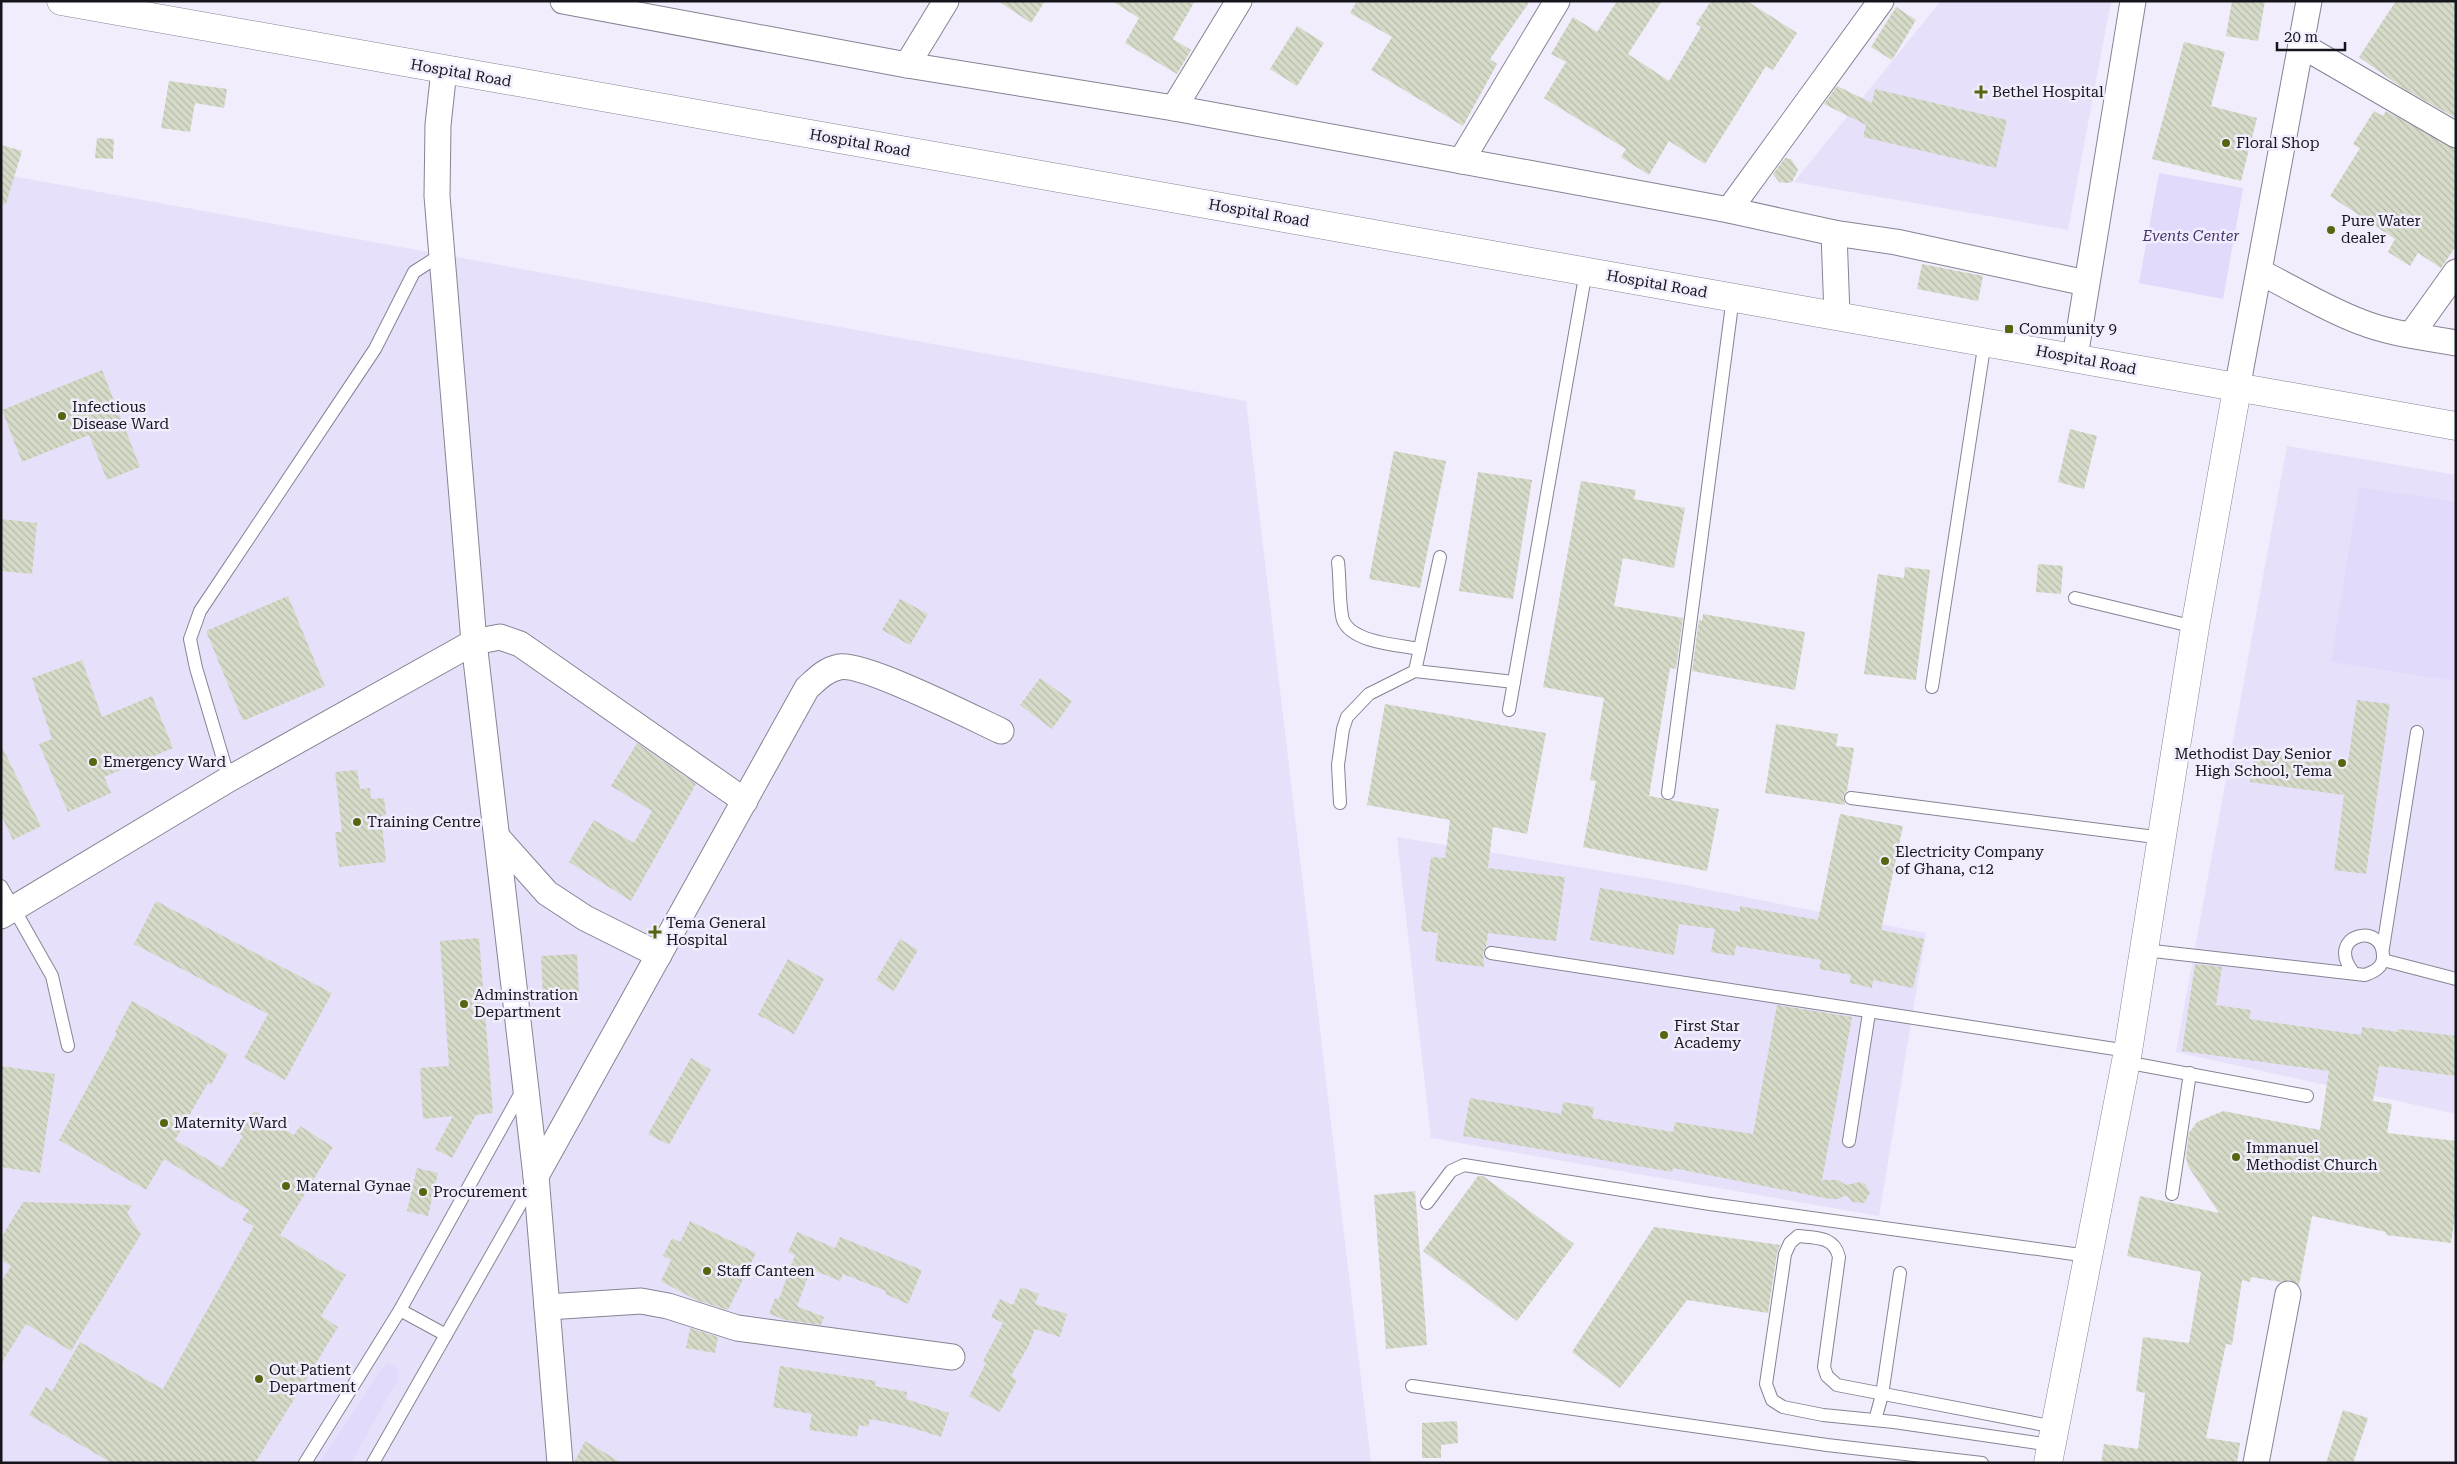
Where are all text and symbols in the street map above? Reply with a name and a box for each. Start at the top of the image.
scale bar [2277,20,2344,52]
text: 20 m [2284,28,2319,46]
street label: Hospital Road [409,55,513,91]
place label: Bethel Hospital [1992,83,2104,101]
marker: Bethel Hospital [1974,85,1988,99]
street label: Hospital Road [808,125,912,161]
place label: Floral Shop [2236,134,2320,152]
marker: Floral Shop [2220,137,2232,149]
street label: Hospital Road [1207,195,1311,231]
place label: Pure Water dealer [2341,212,2421,247]
marker: Pure Water dealer [2325,224,2337,236]
park label: Events Center [2141,227,2240,245]
street label: Hospital Road [1605,266,1709,302]
place label: Community 9 [2019,320,2117,338]
marker: Community 9 [2003,323,2015,335]
street label: Hospital Road [2034,341,2138,379]
place label: Infectious Disease Ward [72,398,170,433]
marker: Infectious Disease Ward [56,410,68,422]
place label: Methodist Day Senior High School, Tema [2174,745,2332,780]
place label: Emergency Ward [103,753,226,771]
marker: Emergency Ward [87,756,99,768]
marker: Methodist Day Senior High School, Tema [2336,757,2348,769]
place label: Training Centre [367,813,481,831]
marker: Training Centre [351,816,363,828]
place label: Electricity Company of Ghana, c12 [1895,843,2044,878]
marker: Electricity Company of Ghana, c12 [1879,855,1891,867]
place label: Tema General Hospital [666,914,766,949]
marker: Tema General Hospital [648,925,662,939]
place label: Adminstration Department [474,986,579,1021]
marker: Adminstration Department [458,998,470,1010]
place label: First Star Academy [1674,1017,1741,1052]
marker: First Star Academy [1658,1029,1670,1041]
place label: Maternity Ward [174,1114,288,1132]
marker: Maternity Ward [158,1117,170,1129]
place label: Immanuel Methodist Church [2246,1139,2378,1174]
marker: Immanuel Methodist Church [2230,1151,2242,1163]
place label: Maternal Gynae [296,1177,411,1195]
marker: Maternal Gynae [280,1180,292,1192]
place label: Procurement [433,1183,528,1201]
marker: Procurement [417,1186,429,1198]
place label: Staff Canteen [717,1262,815,1280]
marker: Staff Canteen [701,1265,713,1277]
place label: Out Patient Department [269,1361,356,1396]
marker: Out Patient Department [253,1373,265,1385]

